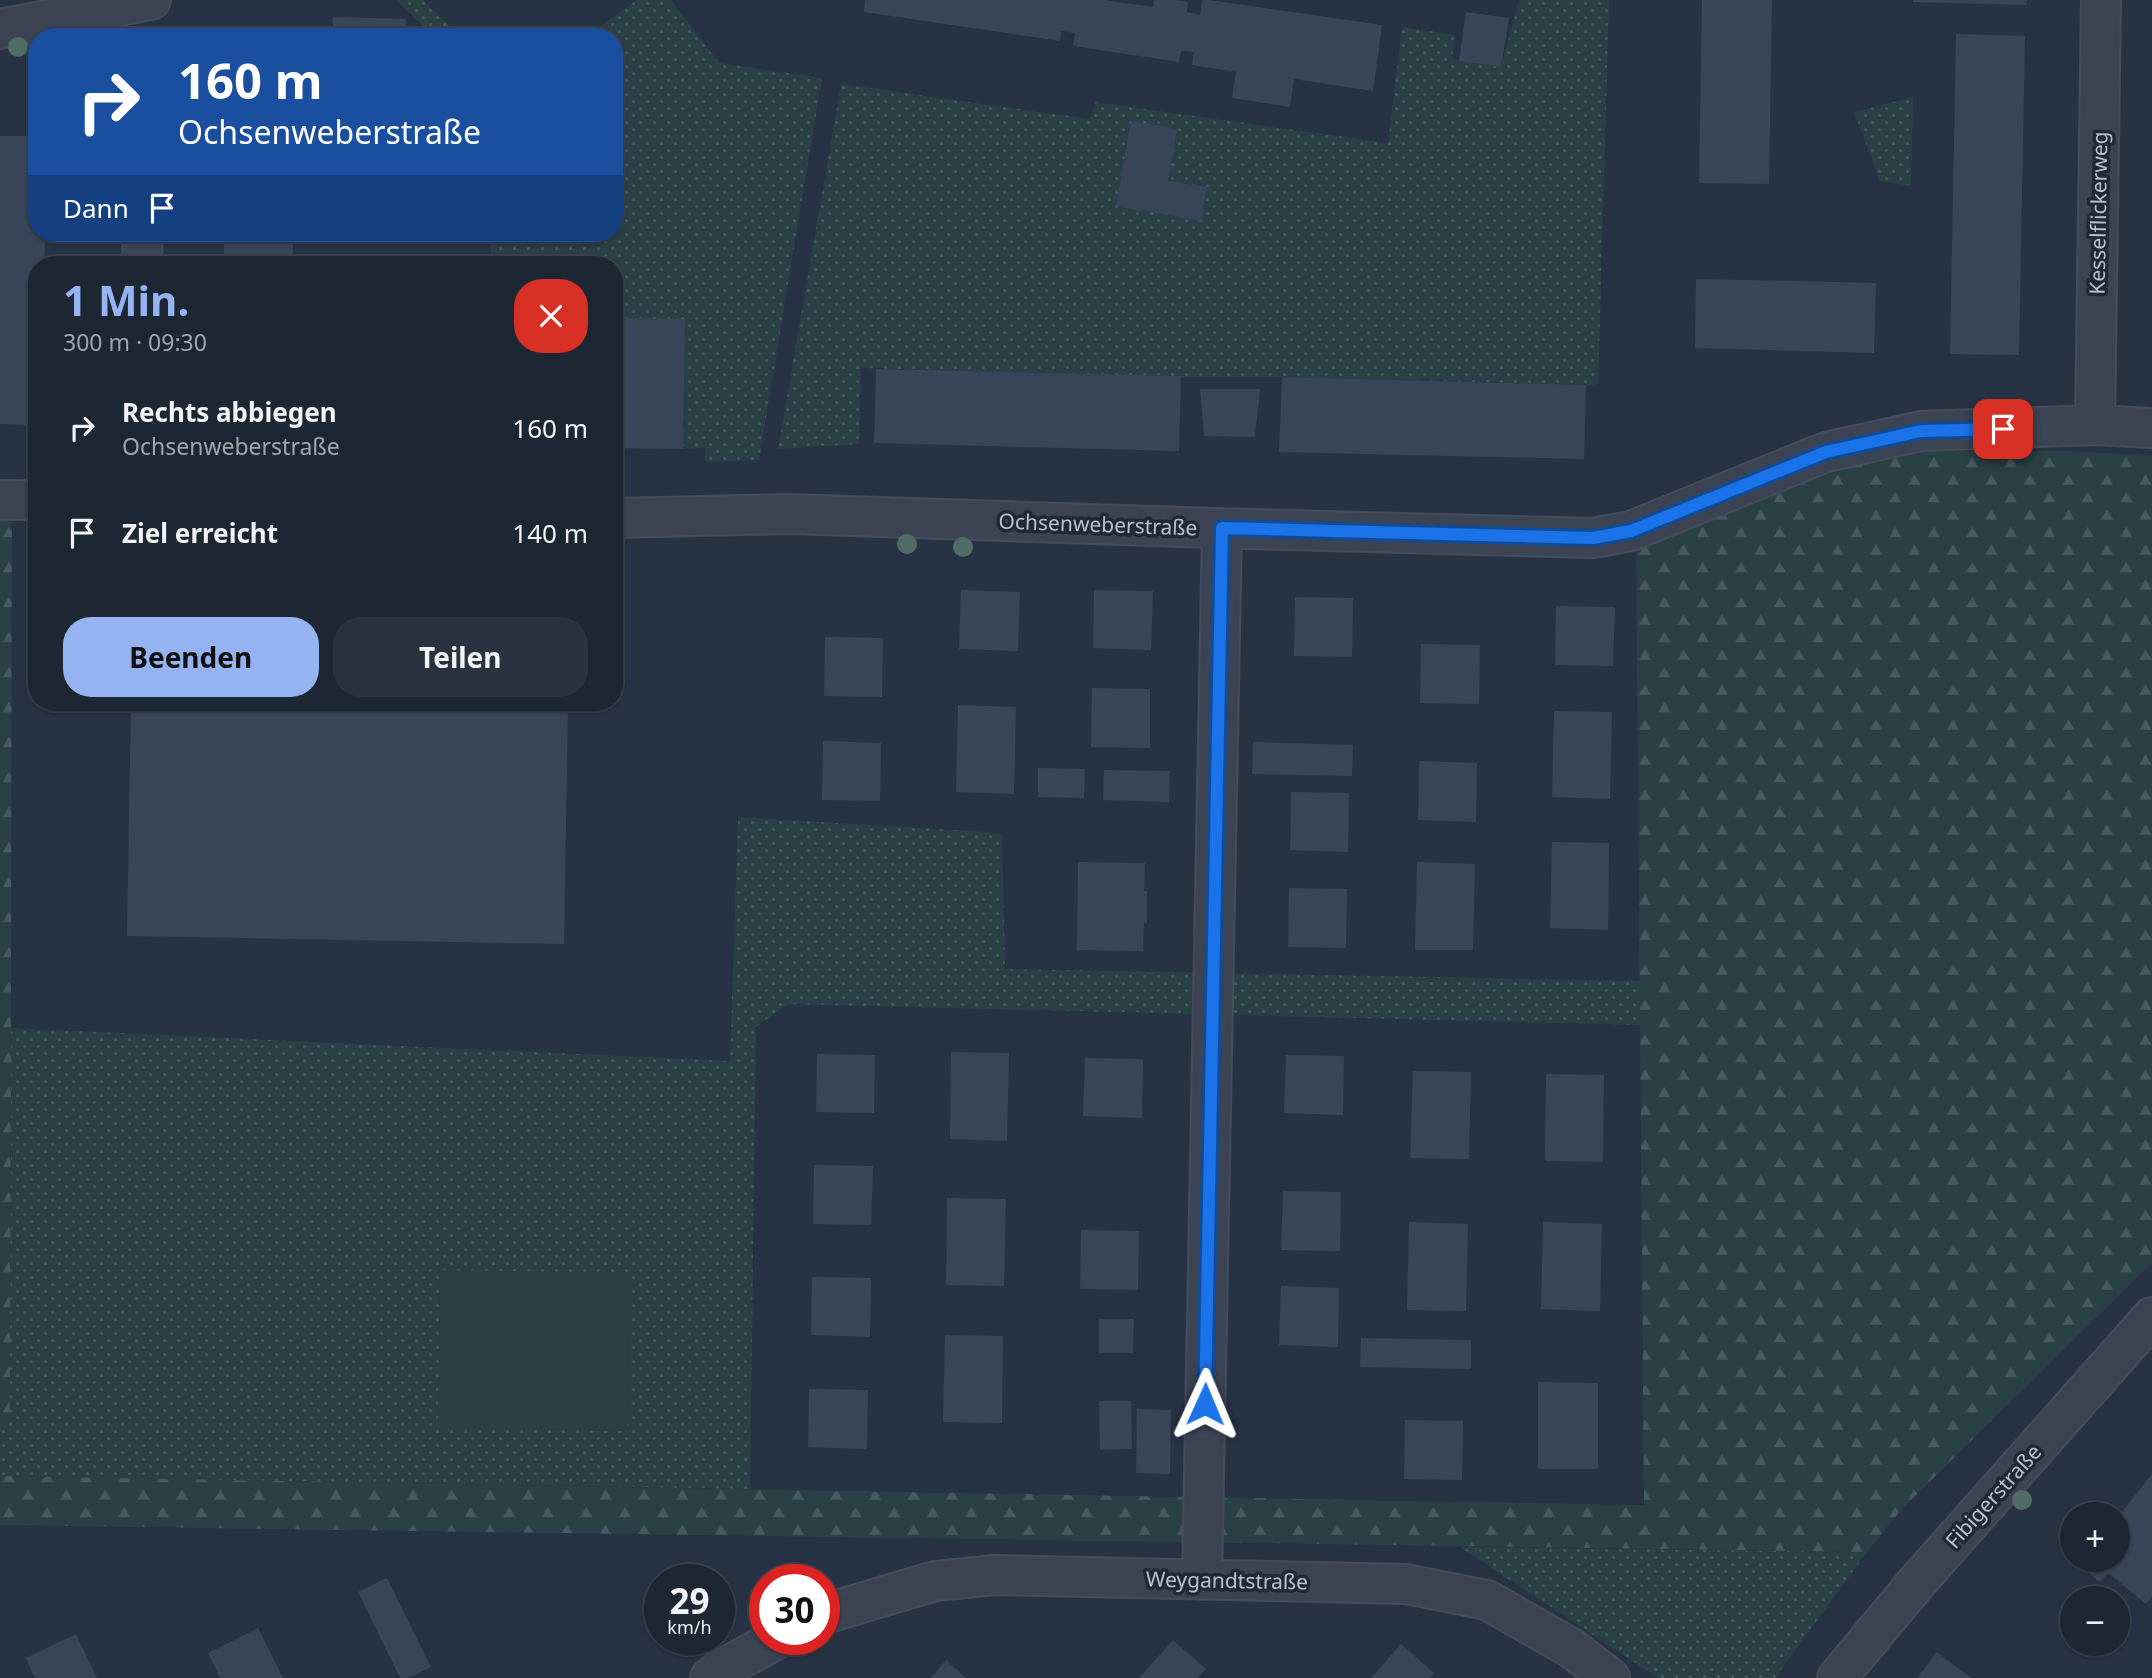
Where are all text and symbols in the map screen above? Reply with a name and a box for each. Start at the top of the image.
text: 160 m [178,47,323,113]
icon: right [63,56,154,147]
text: Ochsenweberstraße [178,110,481,153]
street label: Kesselflickerweg [2083,131,2113,295]
icon: arrive [143,189,181,227]
text: Dann [63,190,129,226]
text: 1 Min. [63,271,189,328]
button: close [514,279,588,353]
text: 300 m · 09:30 [63,326,207,358]
text: Rechts abbiegen [122,394,337,430]
pin [1973,399,2033,459]
icon: right [63,409,101,447]
text: 160 m [512,410,588,446]
icon: arrive [1984,410,2022,448]
text: Ochsenweberstraße [122,430,340,462]
street label: Ochsenweberstraße [998,507,1198,541]
icon: arrive [63,514,101,552]
text: Ziel erreicht [122,515,278,551]
text: 140 m [512,515,588,551]
button: Beenden [63,617,319,697]
button: Teilen [333,617,588,697]
position arrow [1168,1367,1242,1441]
street label: Fibigerstraße [1939,1438,2047,1554]
map controls [2060,1502,2130,1656]
button: + [2060,1502,2130,1572]
speed limit sign: 30 [749,1564,840,1655]
street label: Weygandtstraße [1146,1565,1308,1595]
text: 29 [669,1577,710,1624]
button: − [2060,1586,2130,1656]
text: km/h [667,1615,712,1639]

